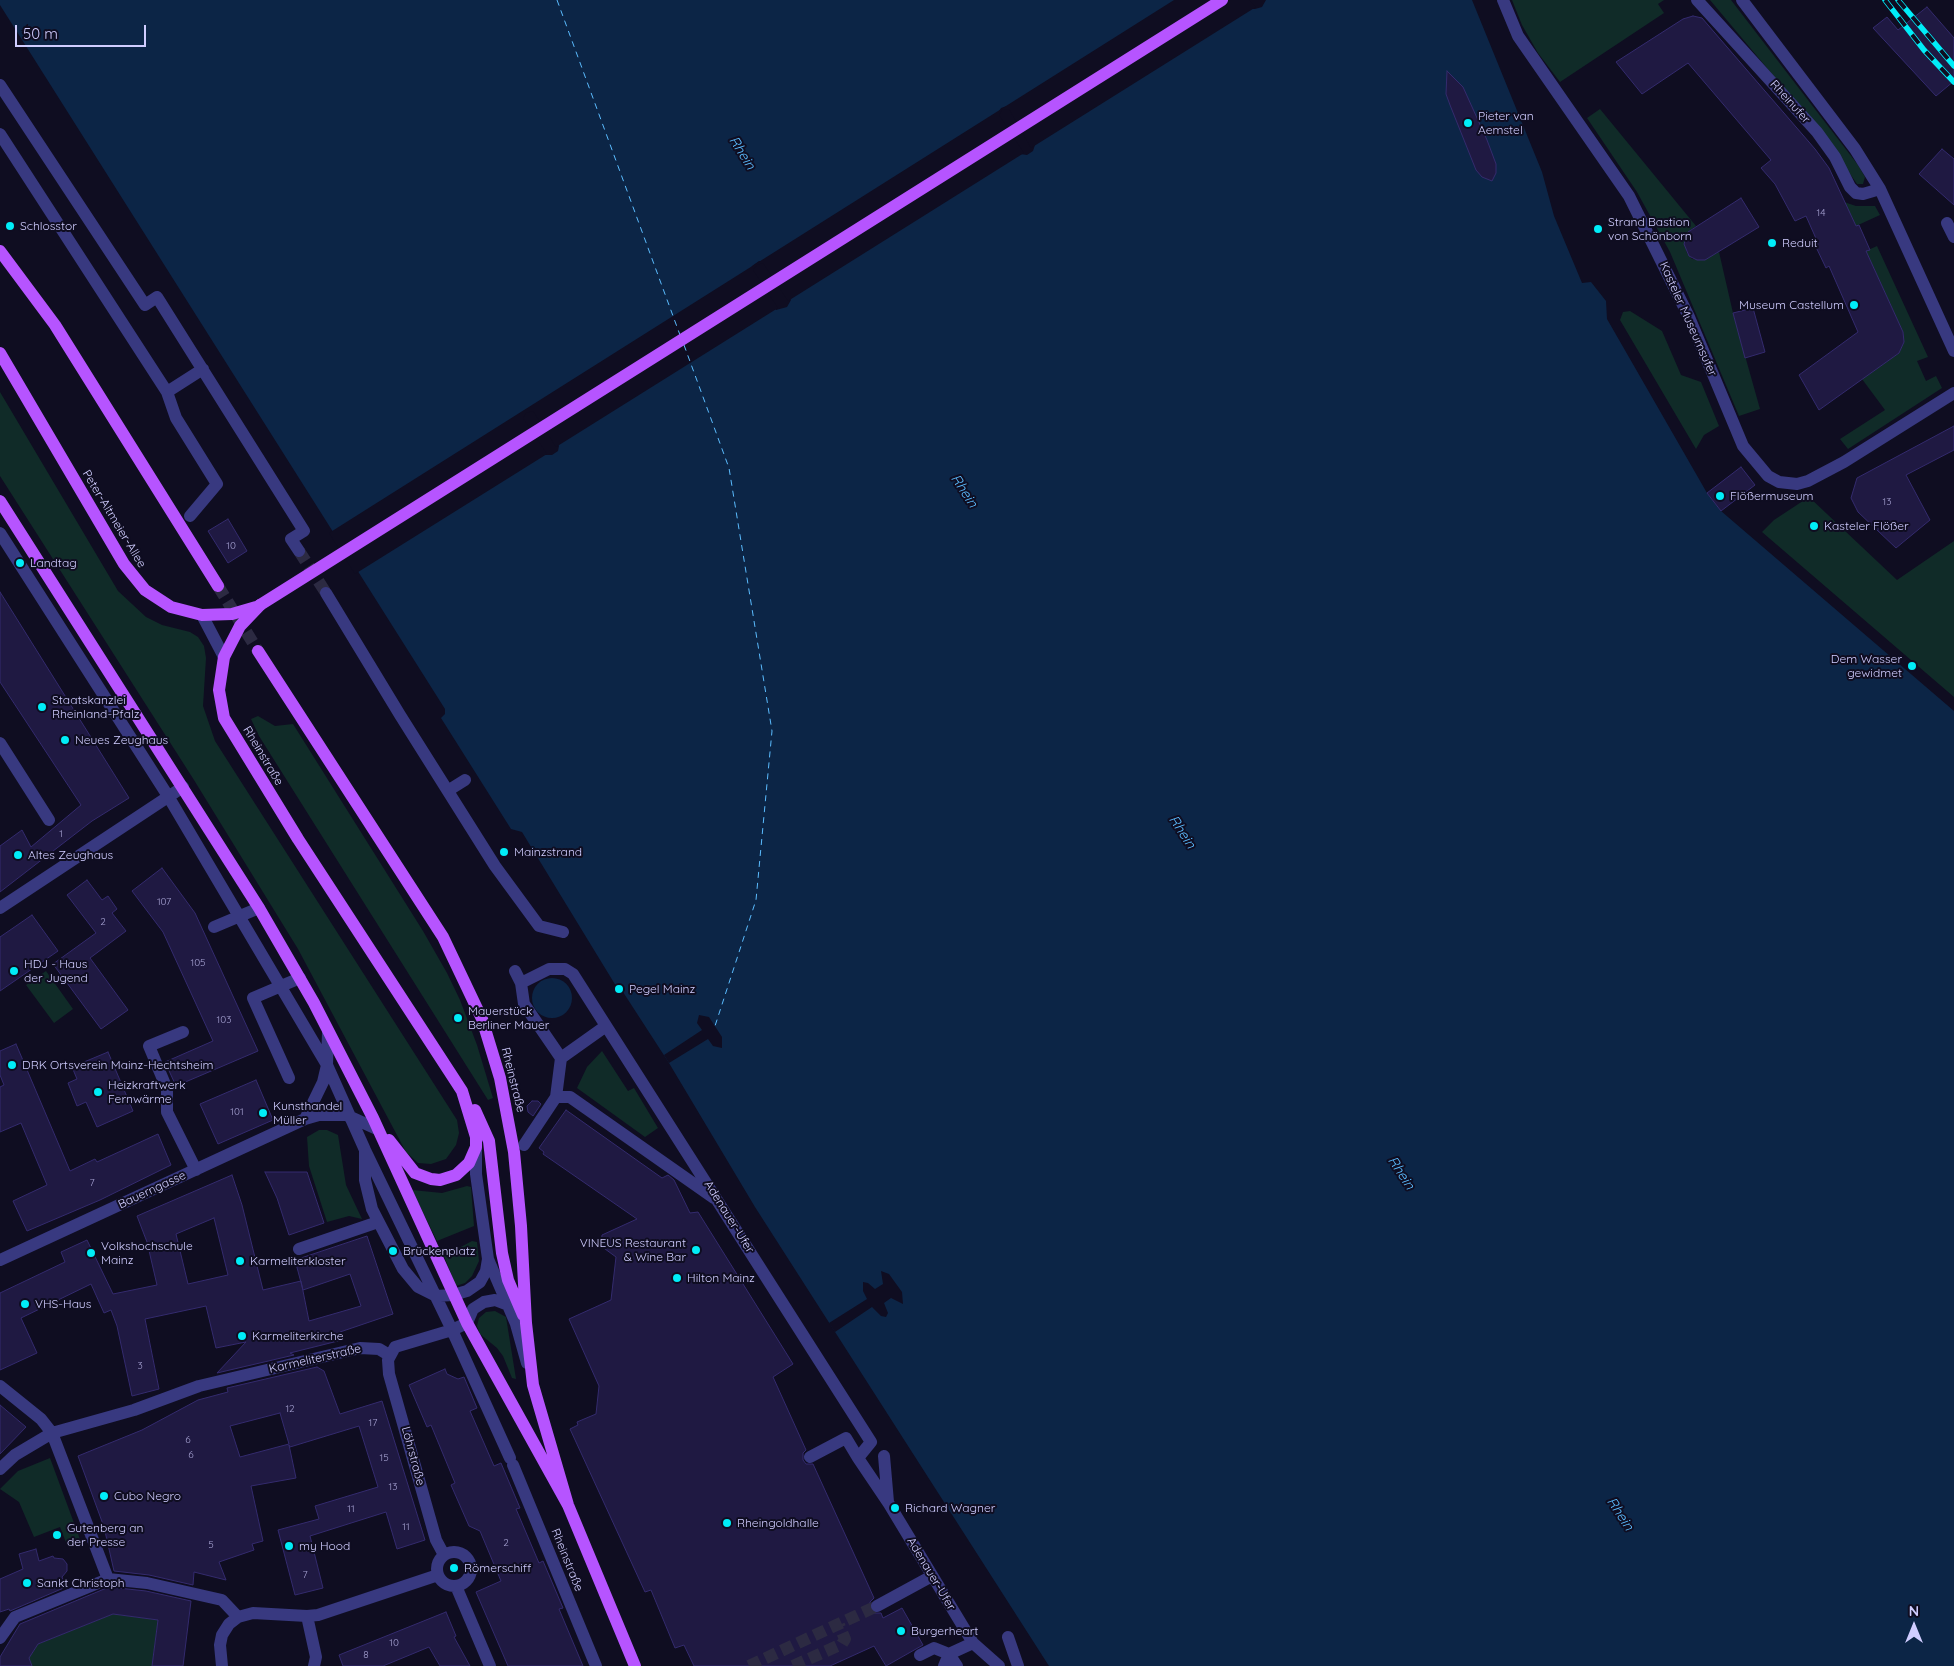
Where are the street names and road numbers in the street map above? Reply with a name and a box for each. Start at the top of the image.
street label: Rheinufer [1767,77,1813,127]
street label: Kasteler Museumsufer [1656,260,1720,378]
street label: Peter-Altmeier-Allee [79,467,149,571]
street label: Rheinstraße [240,724,286,788]
street label: Rheinstraße [498,1046,528,1114]
street label: Bauerngasse [116,1168,188,1212]
street label: Adenauer-Ufer [701,1178,757,1256]
street label: Karmeliterstraße [268,1341,362,1377]
street label: Löhrstraße [398,1425,428,1487]
street label: Rheinstraße [548,1526,586,1594]
street label: Adenauer-Ufer [904,1535,958,1613]

